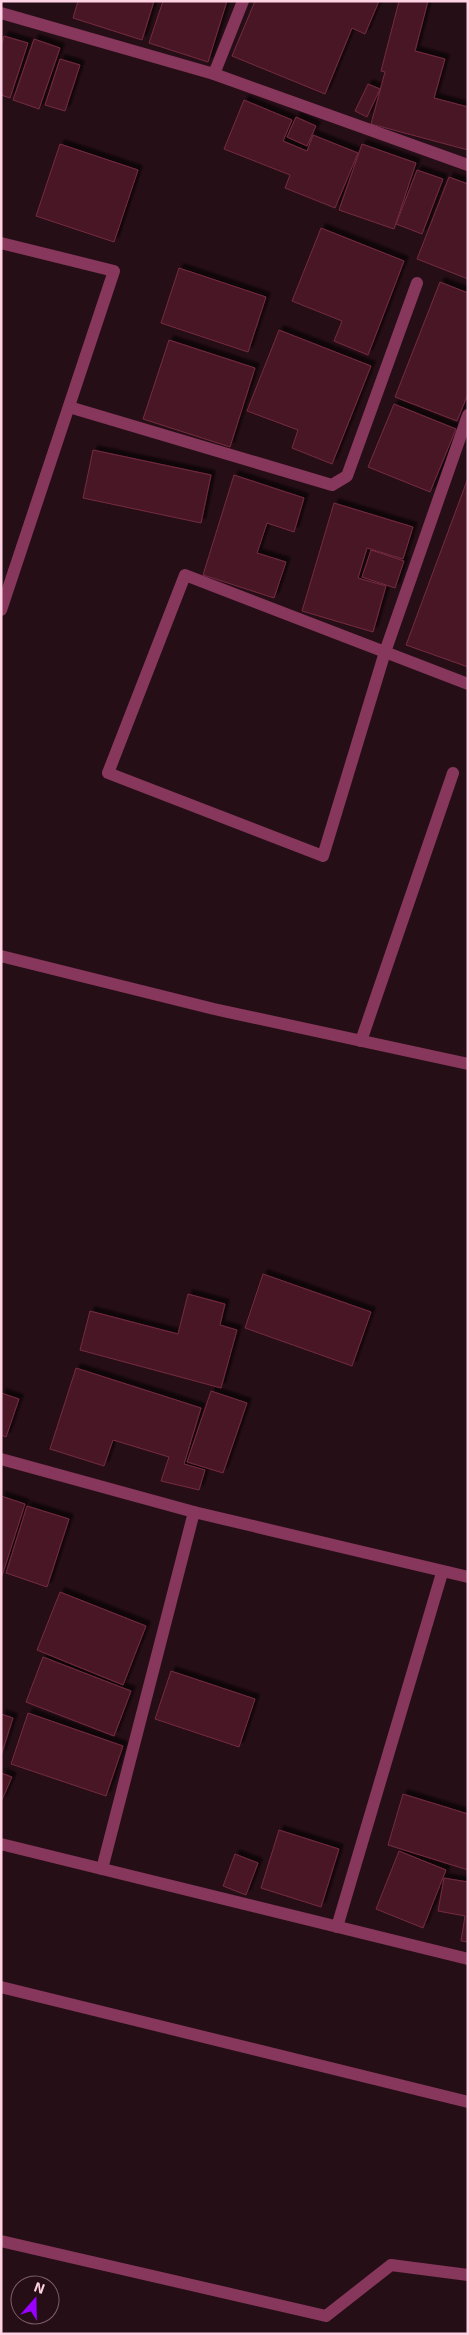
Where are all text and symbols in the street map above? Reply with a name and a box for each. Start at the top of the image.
north arrow [10,2275,60,2325]
text: N [32,2278,47,2297]

